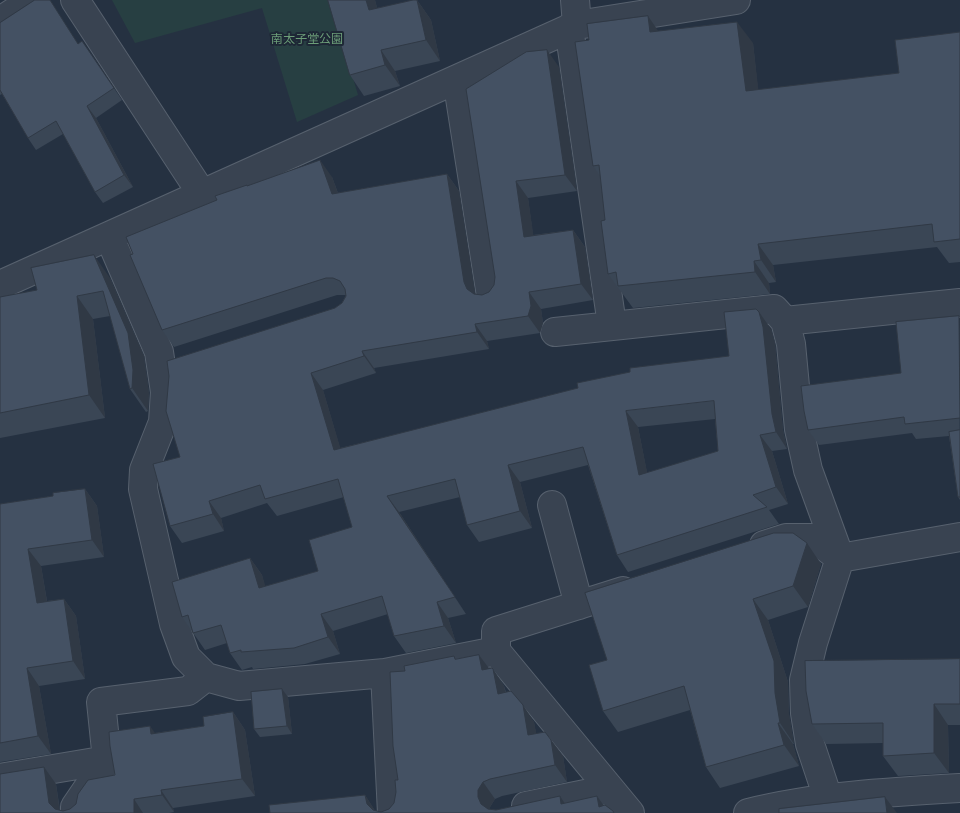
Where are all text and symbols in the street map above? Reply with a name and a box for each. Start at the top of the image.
park label: 南太子堂公園 [271,32,343,46]

